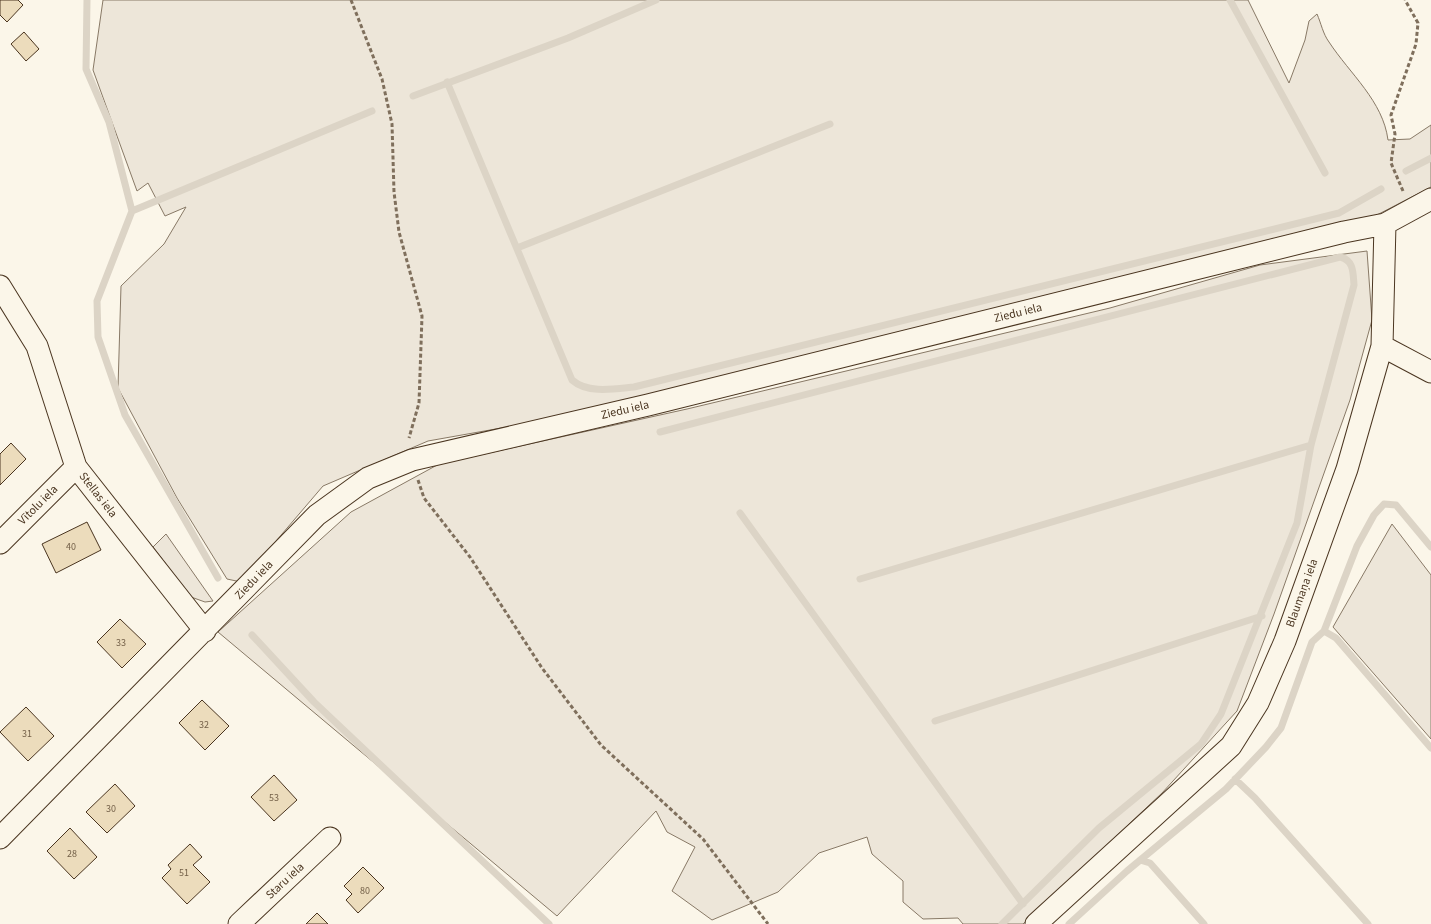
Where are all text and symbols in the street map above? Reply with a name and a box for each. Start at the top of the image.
street label: Ziedu iela [992,299,1044,327]
street label: Ziedu iela [599,396,651,424]
street label: Stellas iela [75,469,121,521]
street label: Vītolu iela [14,481,62,529]
house number: 40 [66,540,76,554]
street label: Ziedu iela [231,556,277,604]
street label: Blaumaņa iela [1282,556,1322,630]
house number: 33 [116,636,126,650]
house number: 32 [199,718,209,732]
house number: 31 [22,727,32,741]
house number: 53 [269,791,279,805]
house number: 30 [106,802,116,816]
house number: 28 [67,847,77,861]
street label: Staru iela [262,859,308,903]
house number: 51 [179,866,189,880]
house number: 80 [360,884,370,898]

